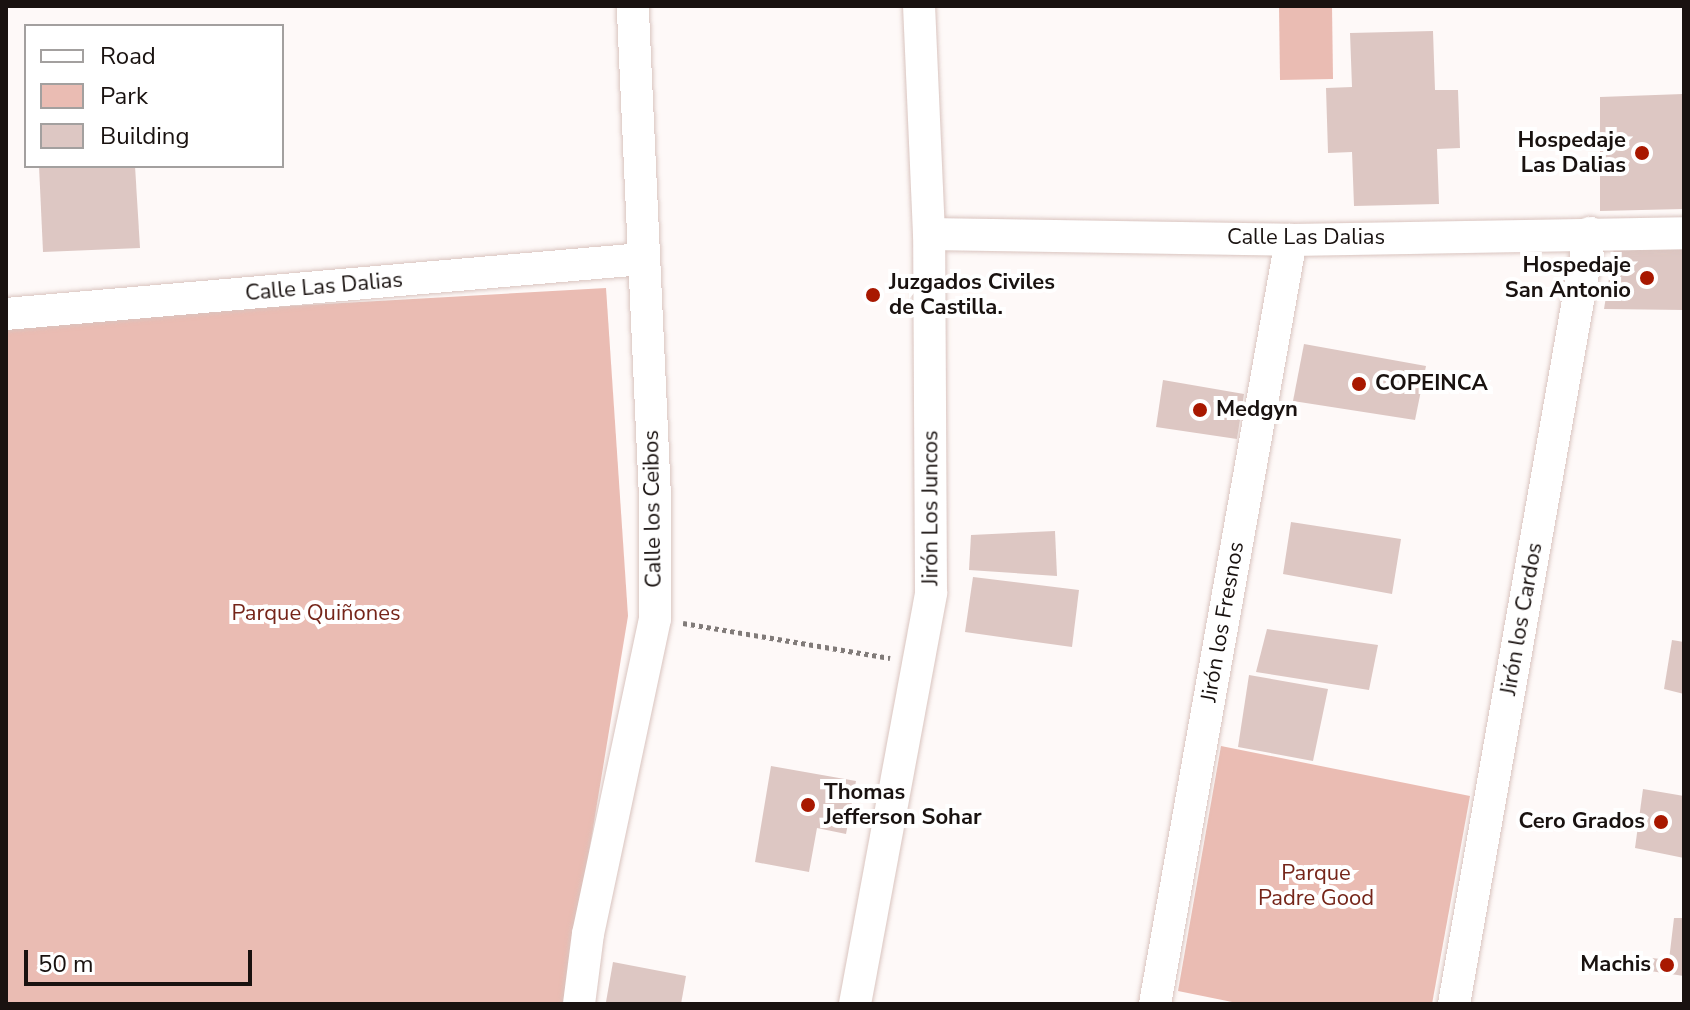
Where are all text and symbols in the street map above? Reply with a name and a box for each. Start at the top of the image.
legend [24,24,284,168]
text: Road [100,40,156,72]
text: Park [100,80,148,112]
text: Building [100,120,190,152]
place label: Hospedaje Las Dalias [1518,127,1626,178]
marker: Hospedaje Las Dalias [1633,144,1651,162]
street label: Calle Las Dalias [1227,225,1385,251]
place label: Hospedaje San Antonio [1505,252,1631,304]
street label: Calle Las Dalias [244,267,404,307]
place label: Juzgados Civiles de Castilla. [889,269,1055,320]
marker: Hospedaje San Antonio [1638,269,1656,287]
marker: Juzgados Civiles de Castilla. [864,286,882,304]
place label: COPEINCA [1375,371,1488,397]
marker: COPEINCA [1350,375,1368,393]
place label: Medgyn [1216,397,1298,423]
marker: Medgyn [1191,401,1209,419]
street label: Calle los Ceibos [638,430,668,588]
street label: Jirón Los Juncos [918,430,944,586]
street label: Jirón los Fresnos [1196,540,1250,704]
street label: Jirón los Cardos [1496,541,1548,697]
park label: Parque Quiñones [231,601,401,627]
place label: Thomas Jefferson Sohar [824,779,982,830]
marker: Thomas Jefferson Sohar [799,796,817,814]
place label: Cero Grados [1519,809,1645,835]
marker: Cero Grados [1652,813,1670,831]
park label: Parque Padre Good [1258,860,1374,912]
scale bar [28,934,256,984]
text: 50 m [38,948,94,980]
place label: Machis [1580,952,1651,978]
marker: Machis [1658,956,1676,974]

